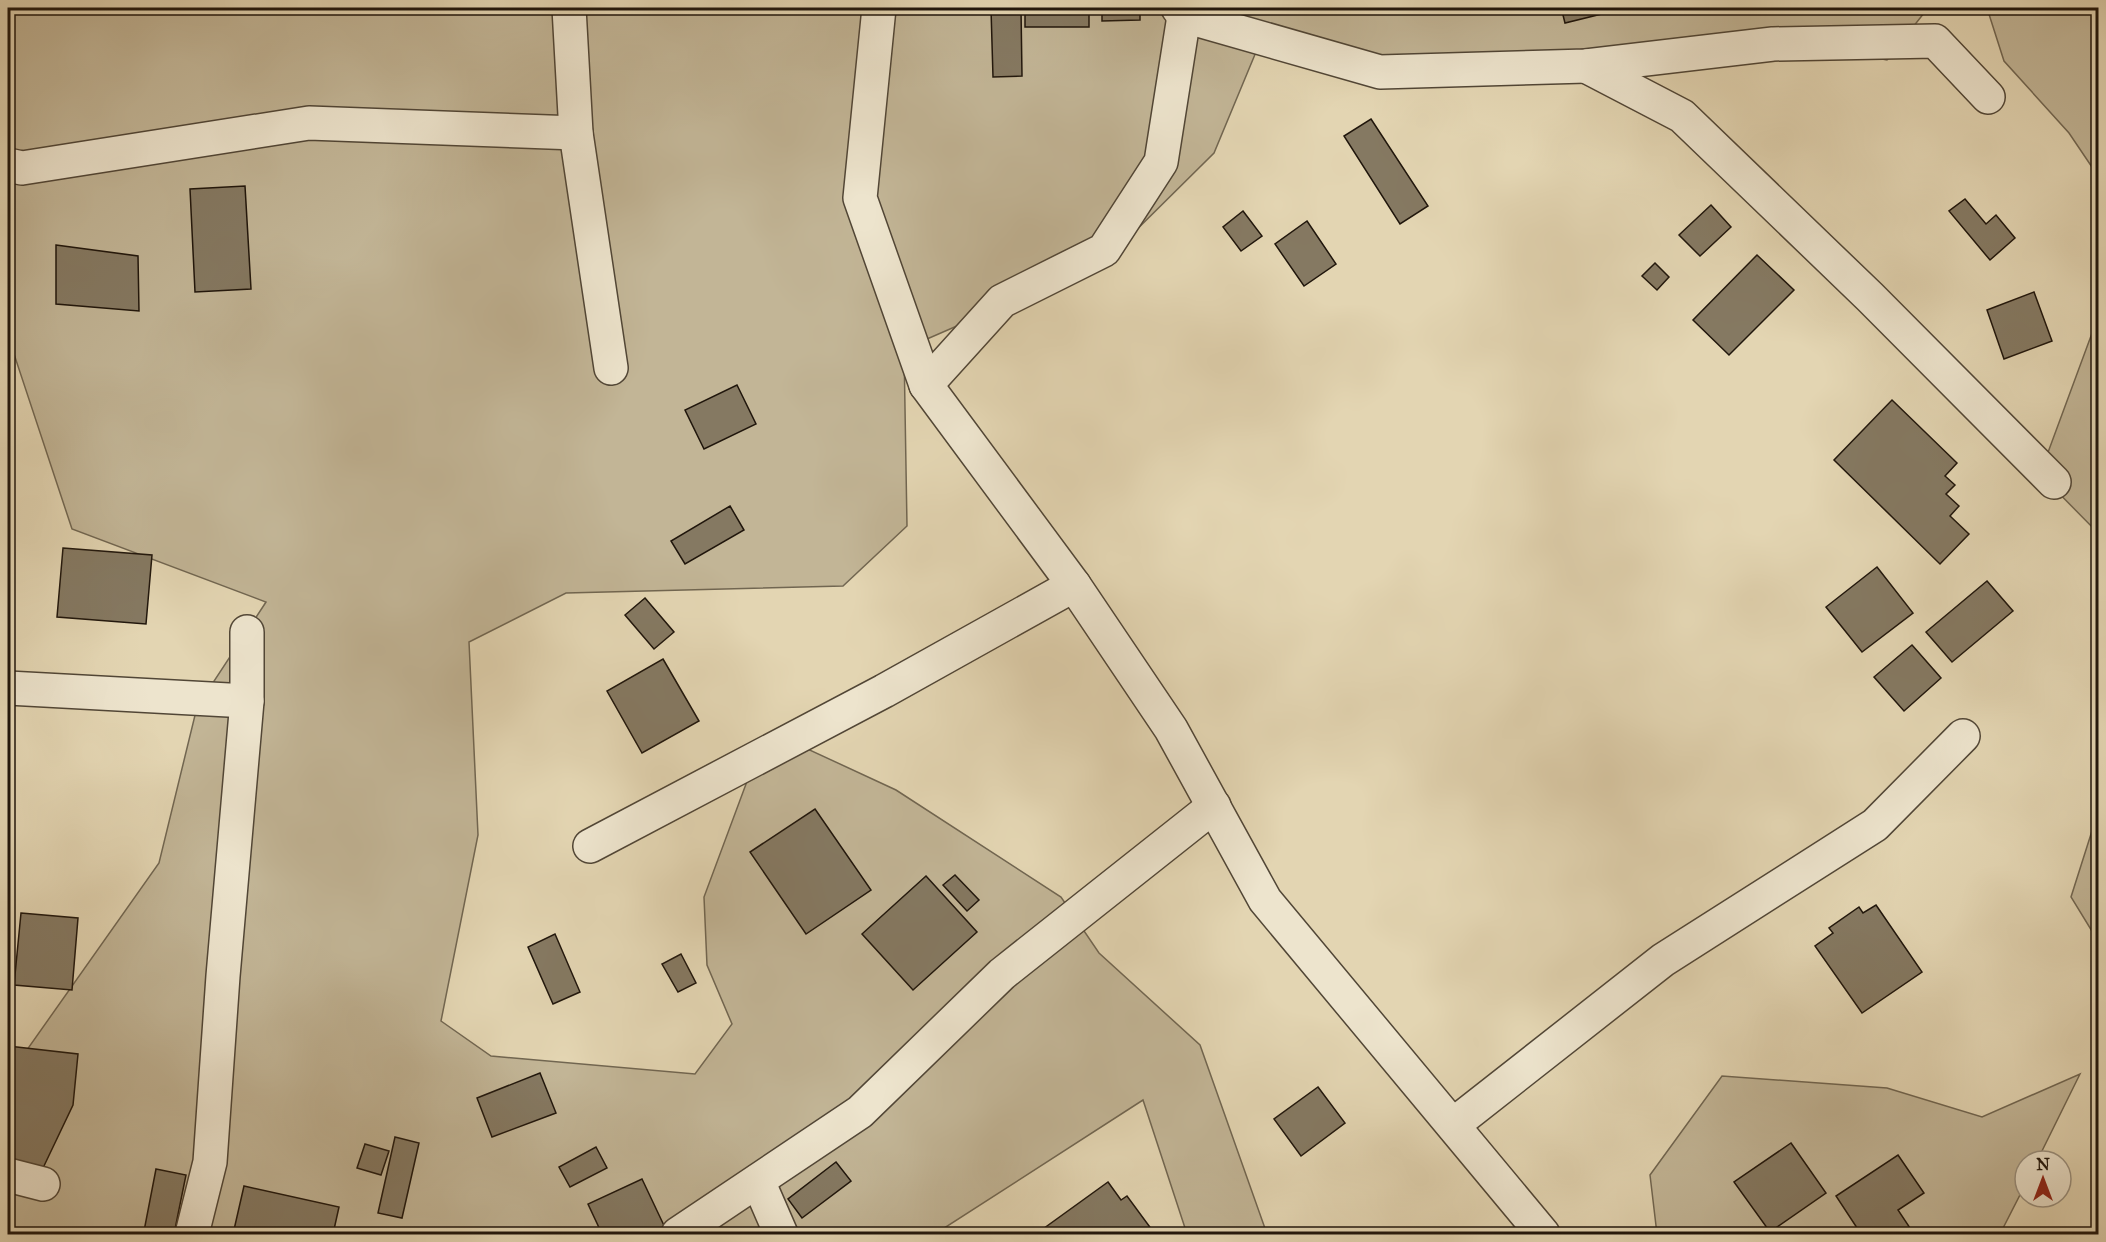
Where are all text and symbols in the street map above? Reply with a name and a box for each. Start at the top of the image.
north arrow [2013,1149,2073,1209]
text: N [2036,1155,2050,1174]

